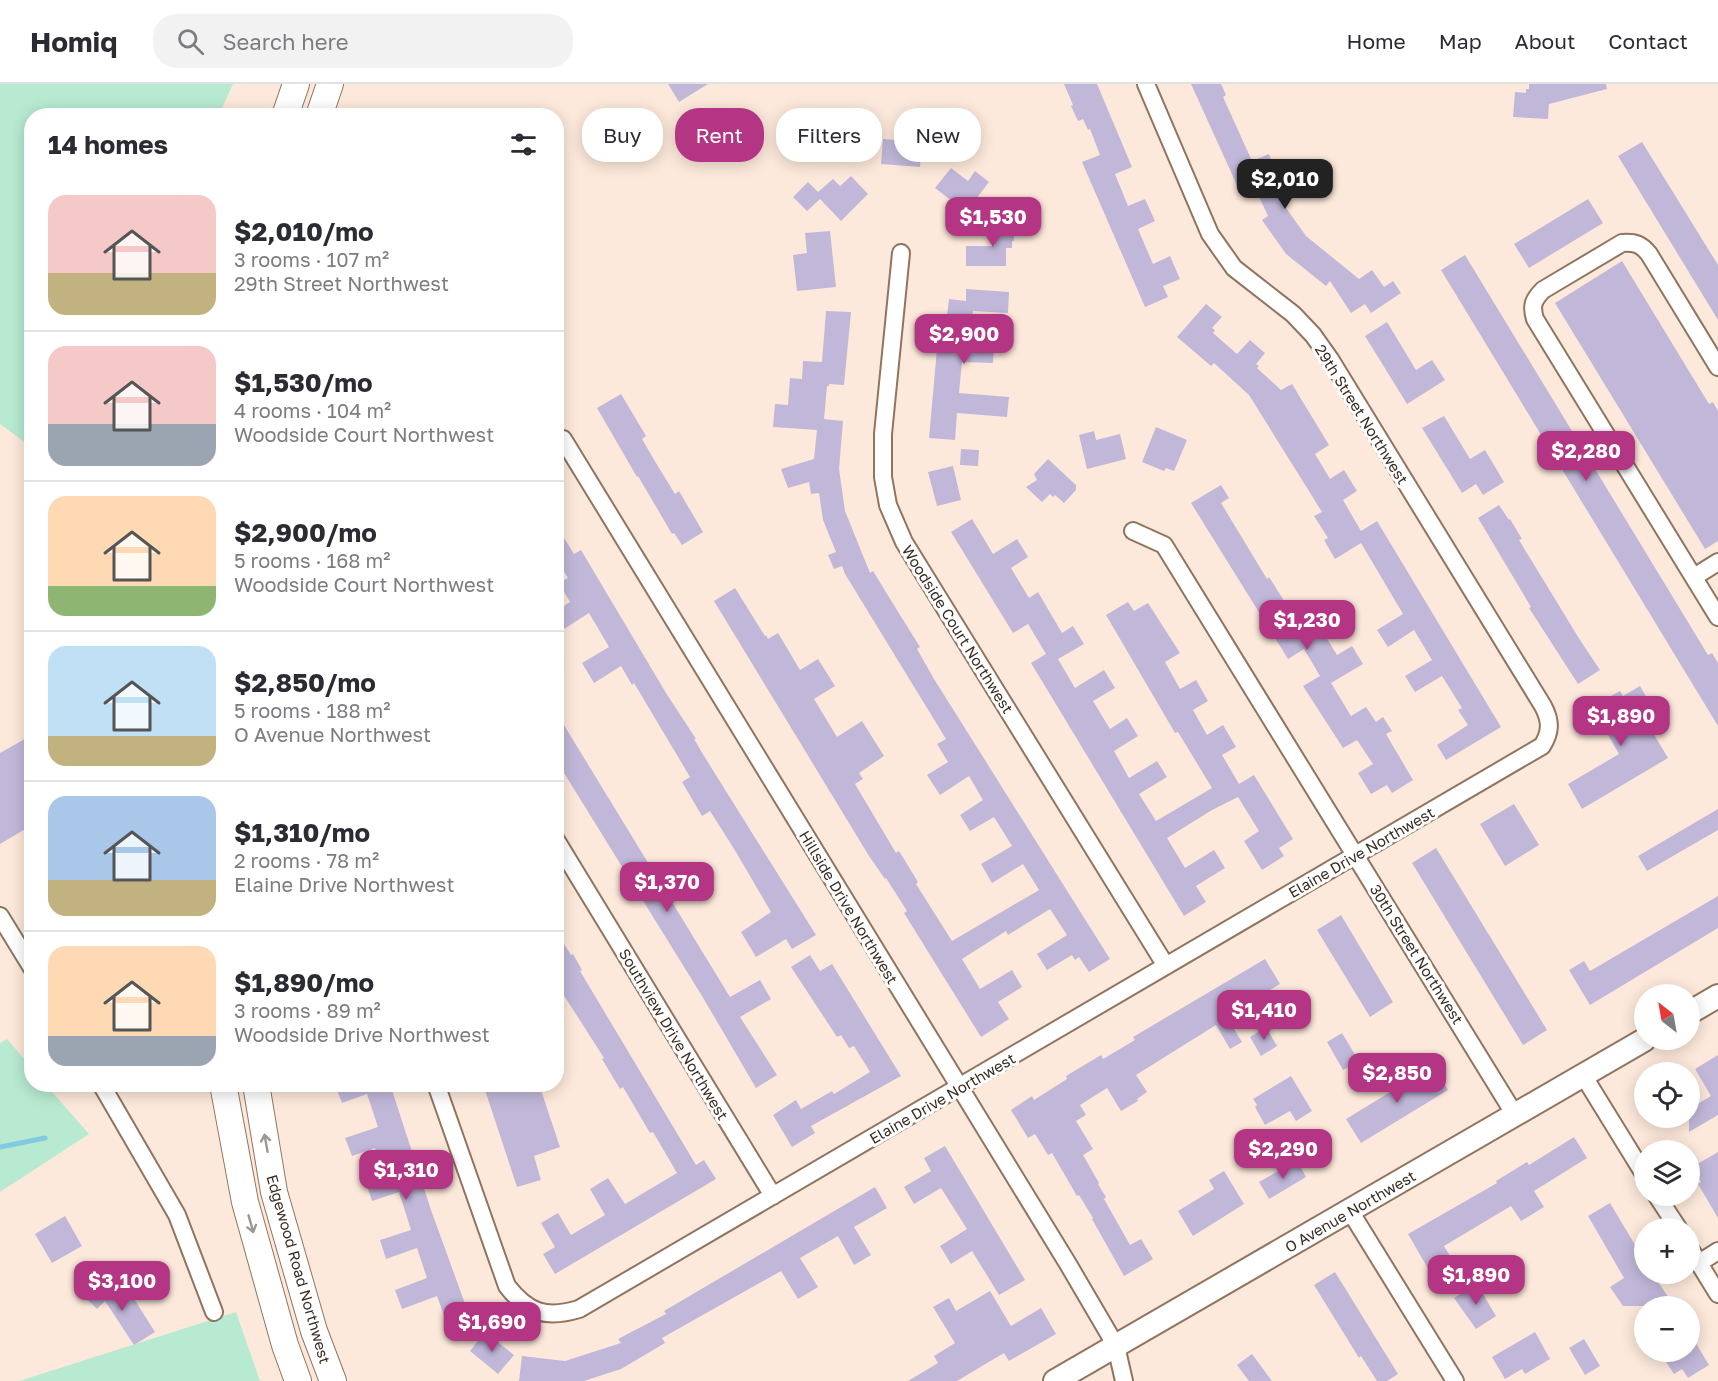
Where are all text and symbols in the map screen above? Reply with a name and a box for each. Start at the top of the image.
search box [153,14,573,68]
text: Homiq [30,25,117,58]
icon: search [174,25,207,58]
text: Search here [222,28,349,55]
text: Home [1346,28,1406,54]
text: Map [1439,28,1482,54]
text: About [1515,28,1575,54]
text: Contact [1608,28,1688,54]
chip: Buy [582,108,663,162]
chip: Rent [675,108,764,162]
chip: Filters [776,108,882,162]
chip: New [894,108,981,162]
icon: filters [507,128,540,161]
text: 14 homes [48,129,168,160]
pin: $2,010 [1236,159,1334,210]
text: $2,010 [1251,166,1319,190]
pin: $1,530 [944,197,1042,248]
text: $1,530 [959,204,1027,228]
text: $2,010/mo [234,216,374,247]
icon: home [96,219,168,291]
text: 3 rooms · 107 m² [234,247,389,271]
text: 29th Street Northwest [234,271,449,295]
pin: $2,900 [915,314,1013,365]
text: $2,900 [929,321,999,345]
street label: 29th Street Northwest [1312,341,1412,487]
text: $1,530/mo [234,367,373,398]
icon: home [96,370,168,442]
text: 4 rooms · 104 m² [234,398,391,422]
text: Woodside Court Northwest [234,422,494,446]
pin: $2,280 [1537,431,1635,482]
text: $2,280 [1551,438,1621,462]
text: $2,900/mo [234,517,377,548]
icon: home [96,520,168,592]
street label: Woodside Court Northwest [899,541,1017,717]
text: 5 rooms · 168 m² [234,548,390,572]
text: Woodside Court Northwest [234,572,494,596]
pin: $1,230 [1258,600,1356,651]
text: $1,230 [1273,607,1341,631]
text: $2,850/mo [234,667,376,698]
icon: home [96,670,168,742]
pin: $1,890 [1572,696,1670,747]
text: 5 rooms · 188 m² [234,698,391,722]
text: $1,890 [1587,703,1655,727]
text: O Avenue Northwest [234,722,431,746]
street label: Elaine Drive Northwest [1285,803,1437,901]
text: $1,310/mo [234,817,370,848]
icon: home [96,820,168,892]
street label: Hillside Drive Northwest [796,827,902,987]
text: 2 rooms · 78 m² [234,848,379,872]
pin: $1,370 [618,862,716,913]
text: $1,370 [634,869,700,893]
text: Elaine Drive Northwest [234,872,454,896]
street label: 30th Street Northwest [1367,881,1467,1027]
street label: Southview Drive Northwest [616,945,732,1123]
text: $1,890/mo [234,967,374,998]
icon: home [96,970,168,1042]
north arrow [1634,984,1700,1050]
map controls [1634,984,1700,1362]
pin: $1,410 [1215,990,1313,1041]
text: $1,410 [1231,997,1297,1021]
text: 3 rooms · 89 m² [234,998,381,1022]
text: Woodside Drive Northwest [234,1022,490,1046]
street label: Elaine Drive Northwest [866,1049,1018,1147]
pin: $2,850 [1348,1053,1446,1104]
text: $2,850 [1362,1060,1432,1084]
button: locate [1634,1062,1700,1128]
pin: $2,290 [1234,1129,1332,1180]
one-way arrow [260,1134,271,1153]
text: $2,290 [1248,1136,1318,1160]
button: layers [1634,1140,1700,1206]
pin: $1,310 [357,1150,455,1201]
text: $1,310 [373,1157,439,1181]
street label: O Avenue Northwest [1281,1166,1419,1256]
street label: Edgewood Road Northwest [263,1172,335,1366]
one-way arrow [246,1214,257,1233]
button: + [1634,1218,1700,1284]
pin: $1,890 [1427,1255,1525,1306]
pin: $3,100 [73,1261,171,1312]
text: $1,890 [1442,1262,1510,1286]
text: $3,100 [88,1268,156,1292]
button: − [1634,1296,1700,1362]
pin: $1,690 [443,1302,541,1353]
text: $1,690 [458,1309,526,1333]

